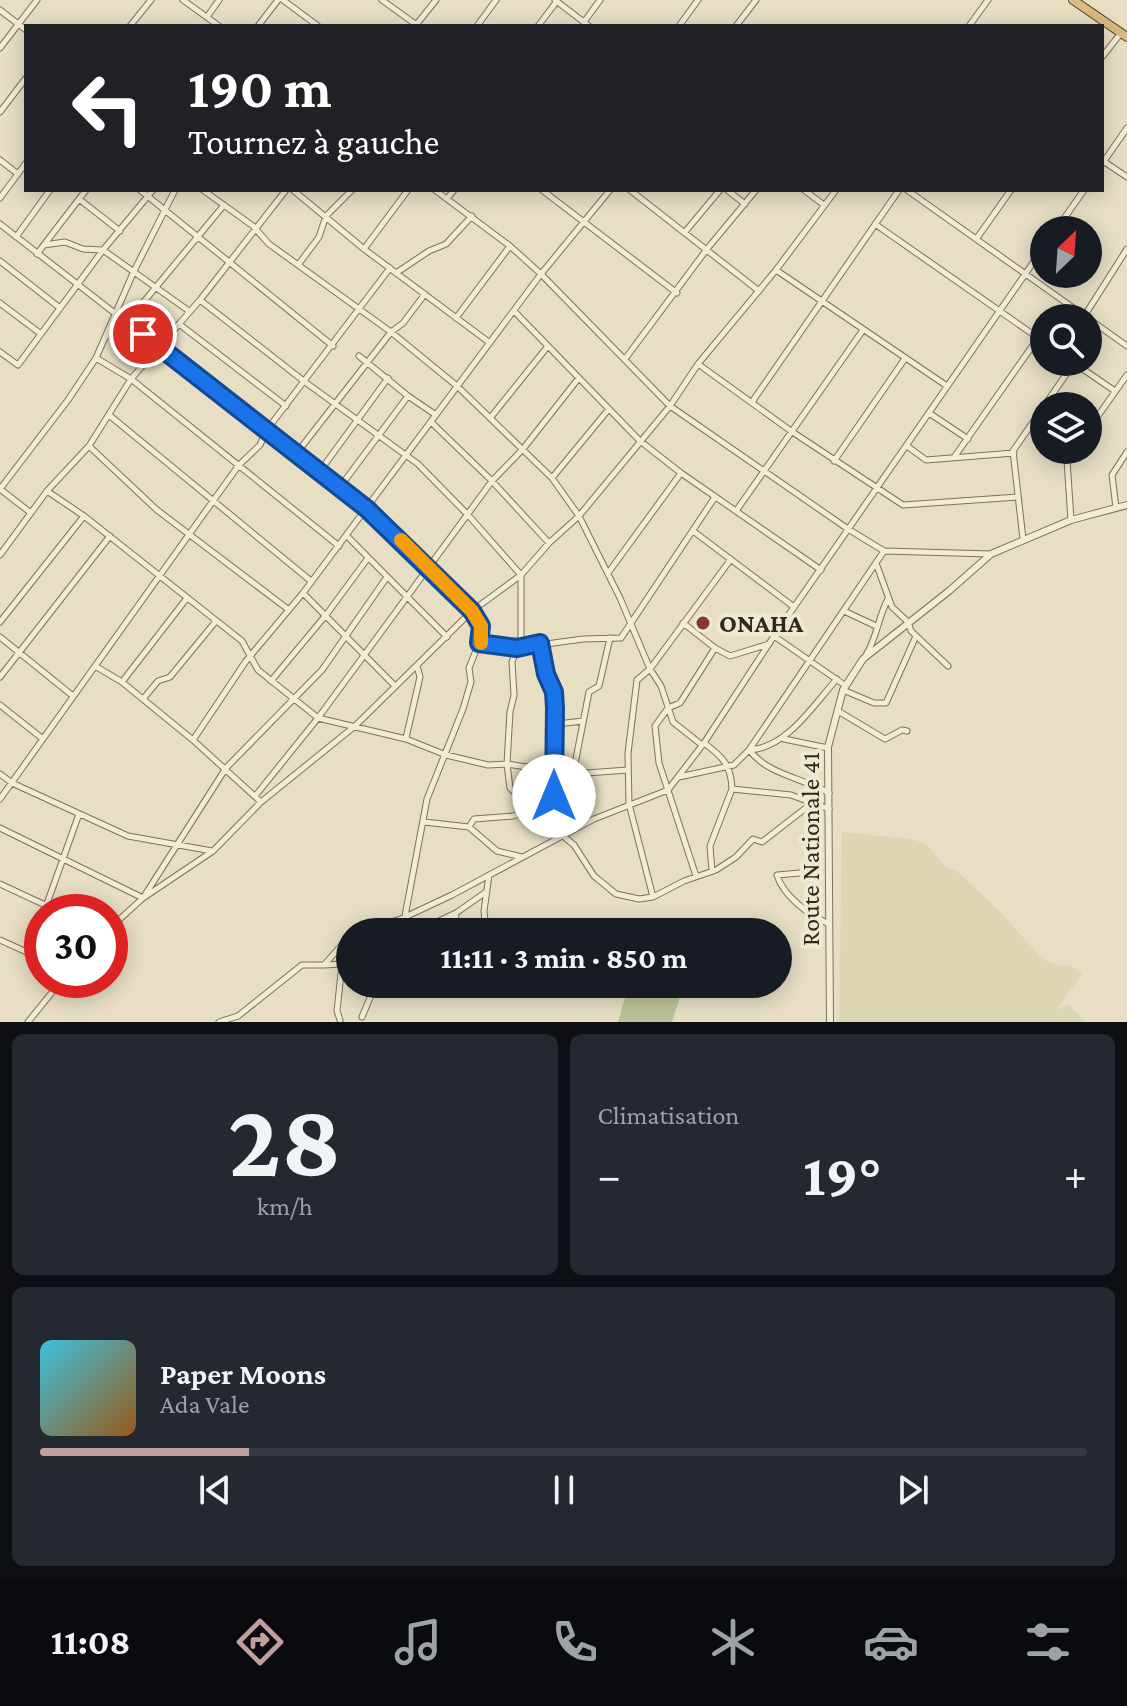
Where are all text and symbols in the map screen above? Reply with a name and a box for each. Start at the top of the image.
icon: left [56,56,160,160]
text: 190 m [188,57,332,119]
text: Tournez à gauche [188,122,439,162]
north arrow [1030,216,1102,288]
map controls [1030,216,1102,464]
pin [109,300,177,368]
button: search [1030,304,1102,376]
icon: arrive [121,312,165,356]
button: layers [1030,392,1102,464]
place label: ONAHA [719,609,804,638]
marker: ONAHA [694,614,712,632]
street label: Route Nationale 41 [796,752,825,946]
position arrow [512,754,596,838]
speed limit sign: 30 [24,894,128,998]
text: 11:11 · 3 min · 850 m [441,941,687,974]
text: 28 [228,1082,342,1197]
text: Climatisation [598,1101,739,1130]
text: 19° [803,1141,882,1208]
text: − [598,1151,621,1199]
text: + [1064,1151,1087,1199]
text: km/h [257,1192,313,1221]
text: Paper Moons [160,1357,326,1390]
text: Ada Vale [160,1390,249,1419]
icon: previous [193,1468,237,1512]
icon: pause [542,1468,586,1512]
icon: next [891,1468,935,1512]
icon: directions [232,1614,288,1670]
icon: music [390,1614,446,1670]
icon: phone [547,1614,603,1670]
icon: climate [705,1614,761,1670]
icon: car [863,1614,919,1670]
icon: filters [1020,1614,1076,1670]
text: 11:08 [51,1622,131,1662]

